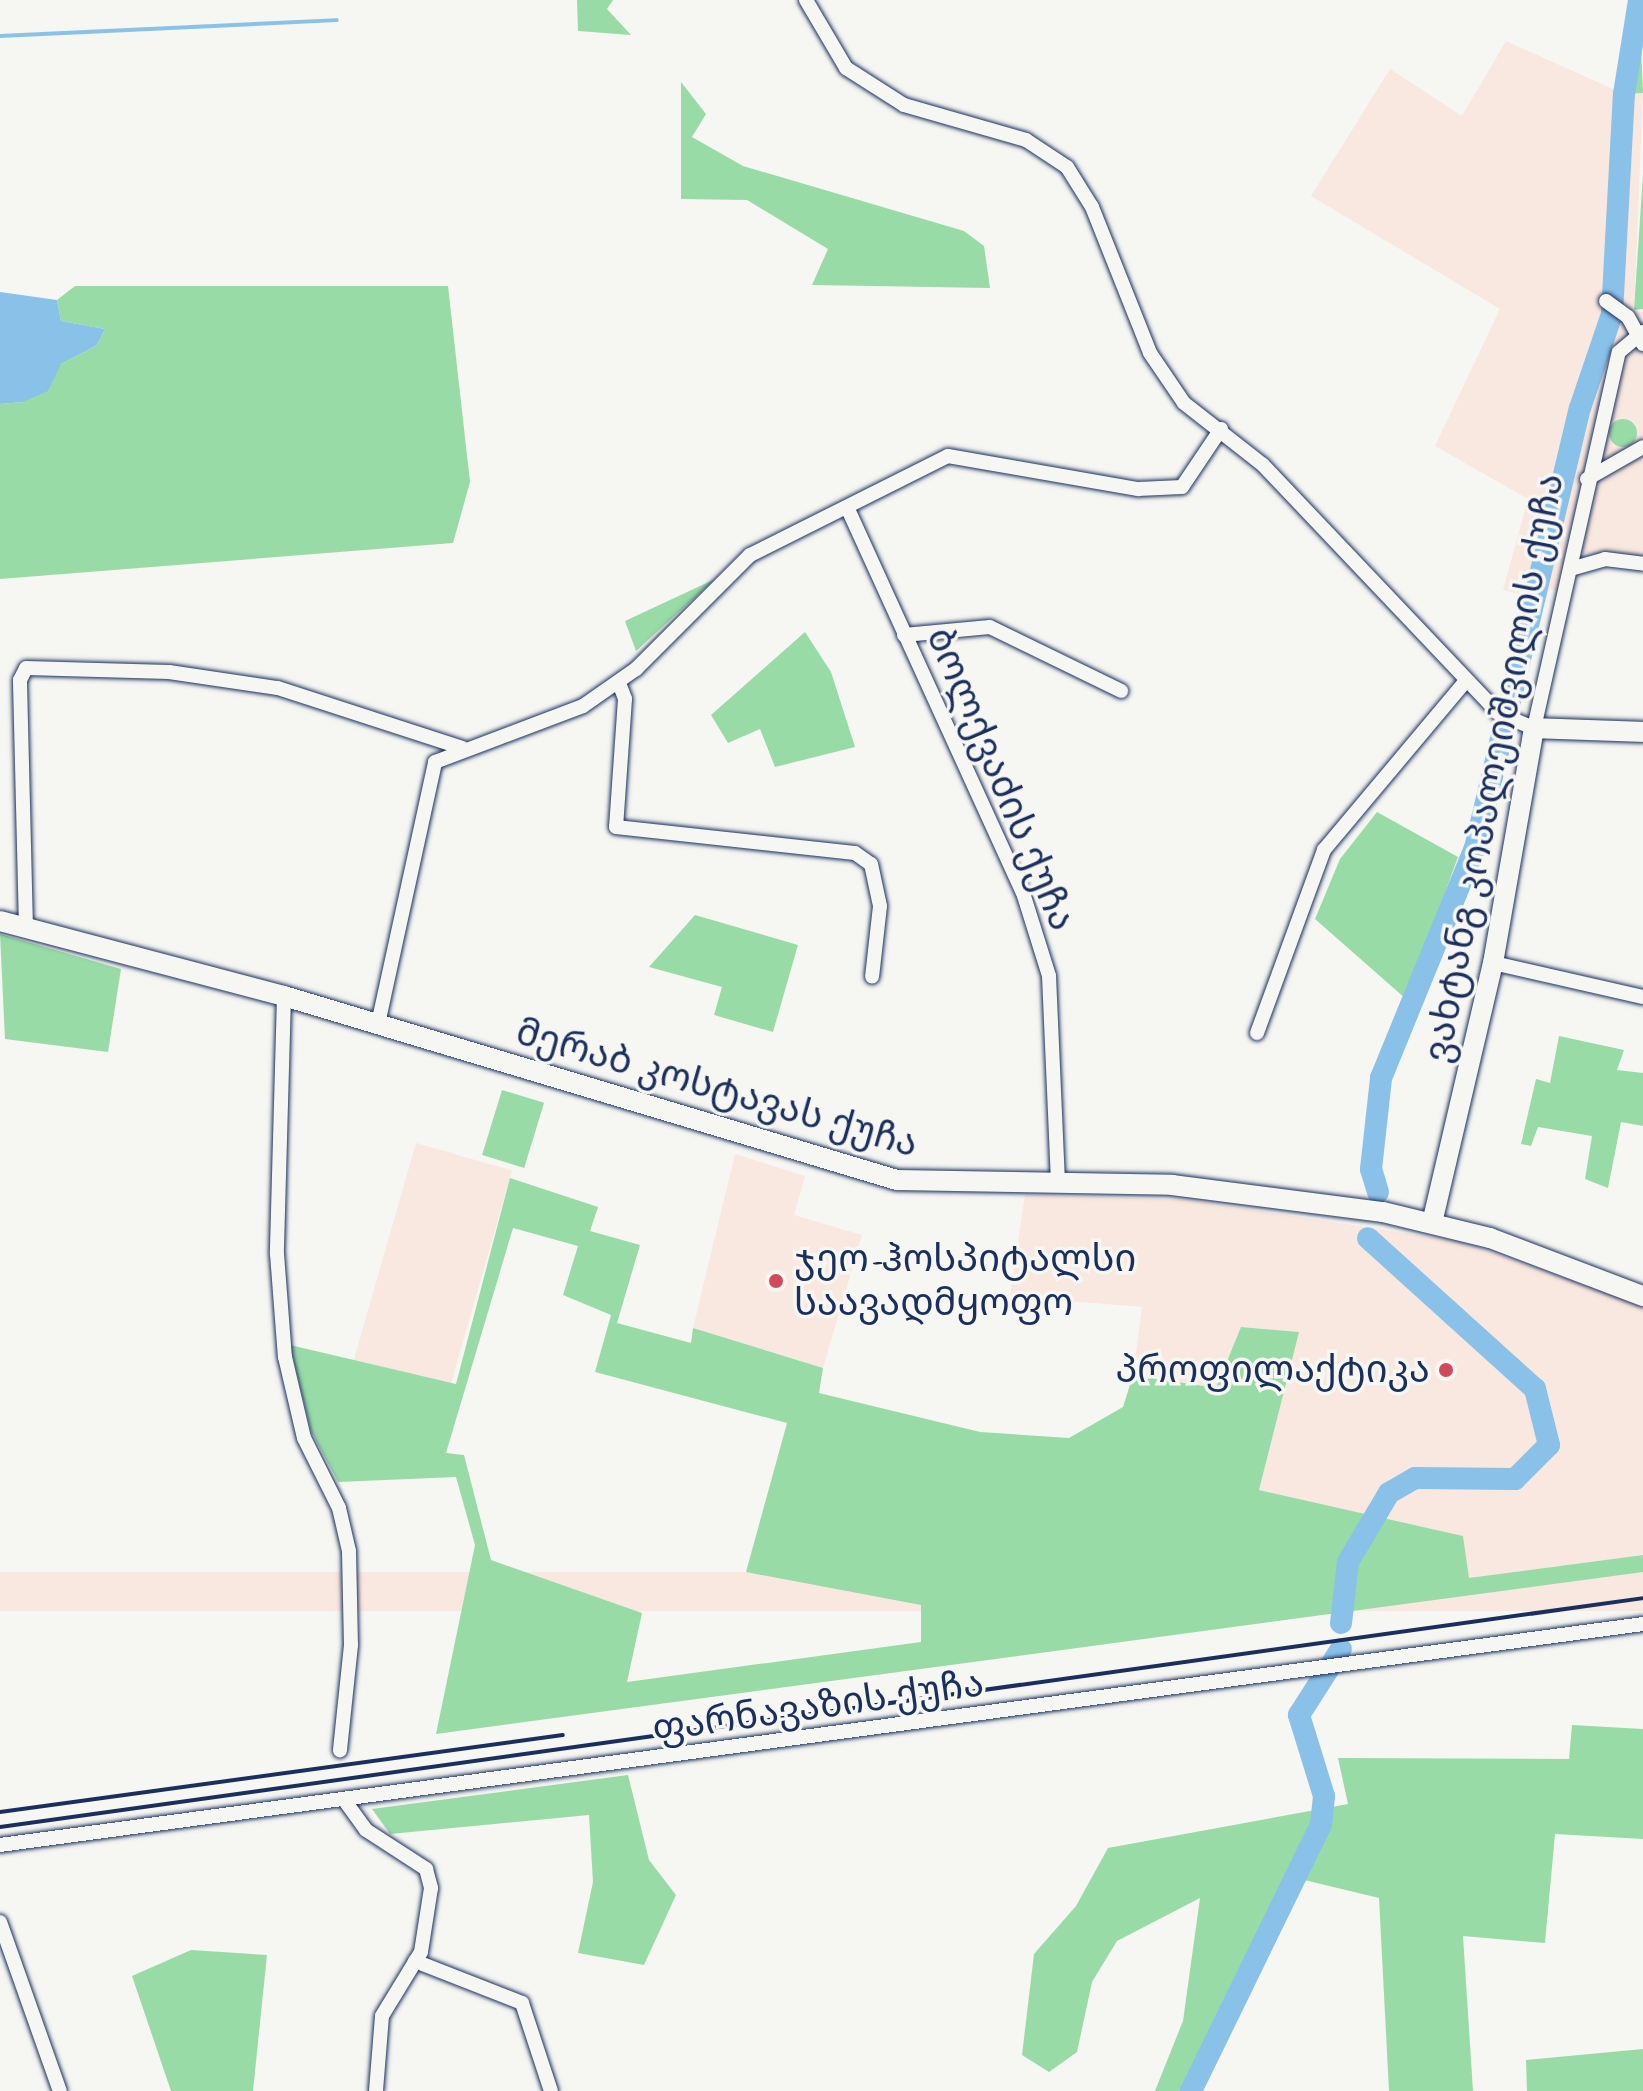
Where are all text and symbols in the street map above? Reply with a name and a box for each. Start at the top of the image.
street label: ვახტანგ კოპალეიშვილის ქუჩა [1414,470,1574,1066]
street label: ბოლქვაძის ქუჩა [917,621,1085,937]
street label: მერაბ კოსტავას ქუჩა [511,1009,923,1167]
place label: ჯეო-ჰოსპიტალსი საავადმყოფო [794,1236,1136,1326]
marker: ჯეო-ჰოსპიტალსი საავადმყოფო [765,1270,787,1292]
place label: პროფილაქტიკა [1115,1347,1430,1393]
marker: პროფილაქტიკა [1437,1361,1455,1379]
street label: ფარნავაზის ქუჩა [649,1660,987,1752]

